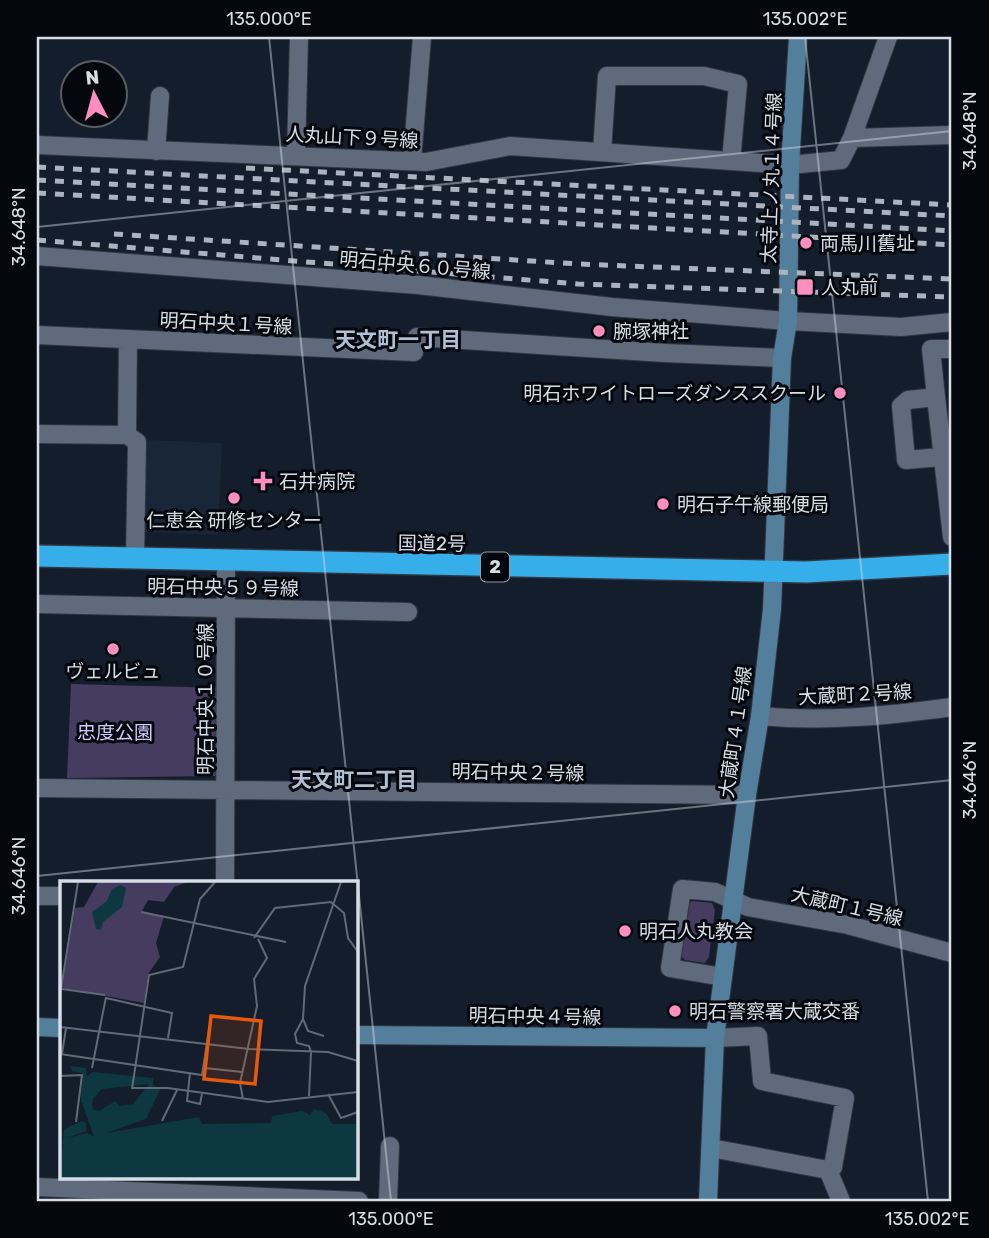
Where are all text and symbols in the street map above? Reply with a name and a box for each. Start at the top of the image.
text: 135.000°E [226,8,312,30]
text: 135.002°E [763,8,847,30]
north arrow [60,60,130,130]
text: N [84,65,100,90]
text: 34.648°N [959,91,981,171]
street label: 太寺上ノ丸１４号線 [757,92,786,264]
street label: 人丸山下９号線 [285,123,419,152]
text: 34.648°N [8,187,30,267]
place label: 両馬川舊址 [820,232,915,255]
marker: 両馬川舊址 [798,235,814,251]
street label: 明石中央６０号線 [338,247,492,284]
place label: 人丸前 [821,276,878,299]
marker: 人丸前 [795,277,815,297]
street label: 明石中央１号線 [159,309,293,338]
place label: 腕塚神社 [613,320,689,343]
marker: 腕塚神社 [591,323,607,339]
district label: 天文町一丁目 [335,327,461,352]
place label: 明石ホワイトローズダンススクール [523,382,826,405]
marker: 明石ホワイトローズダンススクール [832,385,848,401]
place label: 石井病院 [279,470,355,493]
marker: 石井病院 [253,471,273,491]
marker: 仁恵会 研修センター [226,490,242,506]
place label: 明石子午線郵便局 [677,493,829,516]
marker: 明石子午線郵便局 [655,496,671,512]
place label: 仁恵会 研修センター [146,509,322,532]
street label: 国道2号 [398,531,466,556]
road number: 2 [481,552,509,582]
street label: 明石中央５９号線 [147,575,299,600]
street label: 明石中央１０号線 [194,623,217,775]
marker: ヴェルビュ [105,641,121,657]
place label: ヴェルビュ [65,660,161,683]
street label: 大蔵町４１号線 [715,665,756,800]
street label: 大蔵町２号線 [797,680,913,709]
park label: 忠度公園 [77,721,153,744]
text: 34.646°N [959,741,981,819]
street label: 明石中央２号線 [451,760,585,785]
district label: 天文町二丁目 [291,767,417,792]
text: 34.646°N [8,837,30,915]
inset map [60,881,357,1178]
street label: 大蔵町１号線 [789,882,905,931]
place label: 明石人丸教会 [639,920,753,943]
marker: 明石人丸教会 [617,923,633,939]
place label: 明石警察署大蔵交番 [689,1000,860,1023]
marker: 明石警察署大蔵交番 [667,1003,683,1019]
street label: 明石中央４号線 [468,1004,602,1029]
text: 135.000°E [348,1208,434,1230]
text: 135.002°E [885,1208,969,1230]

